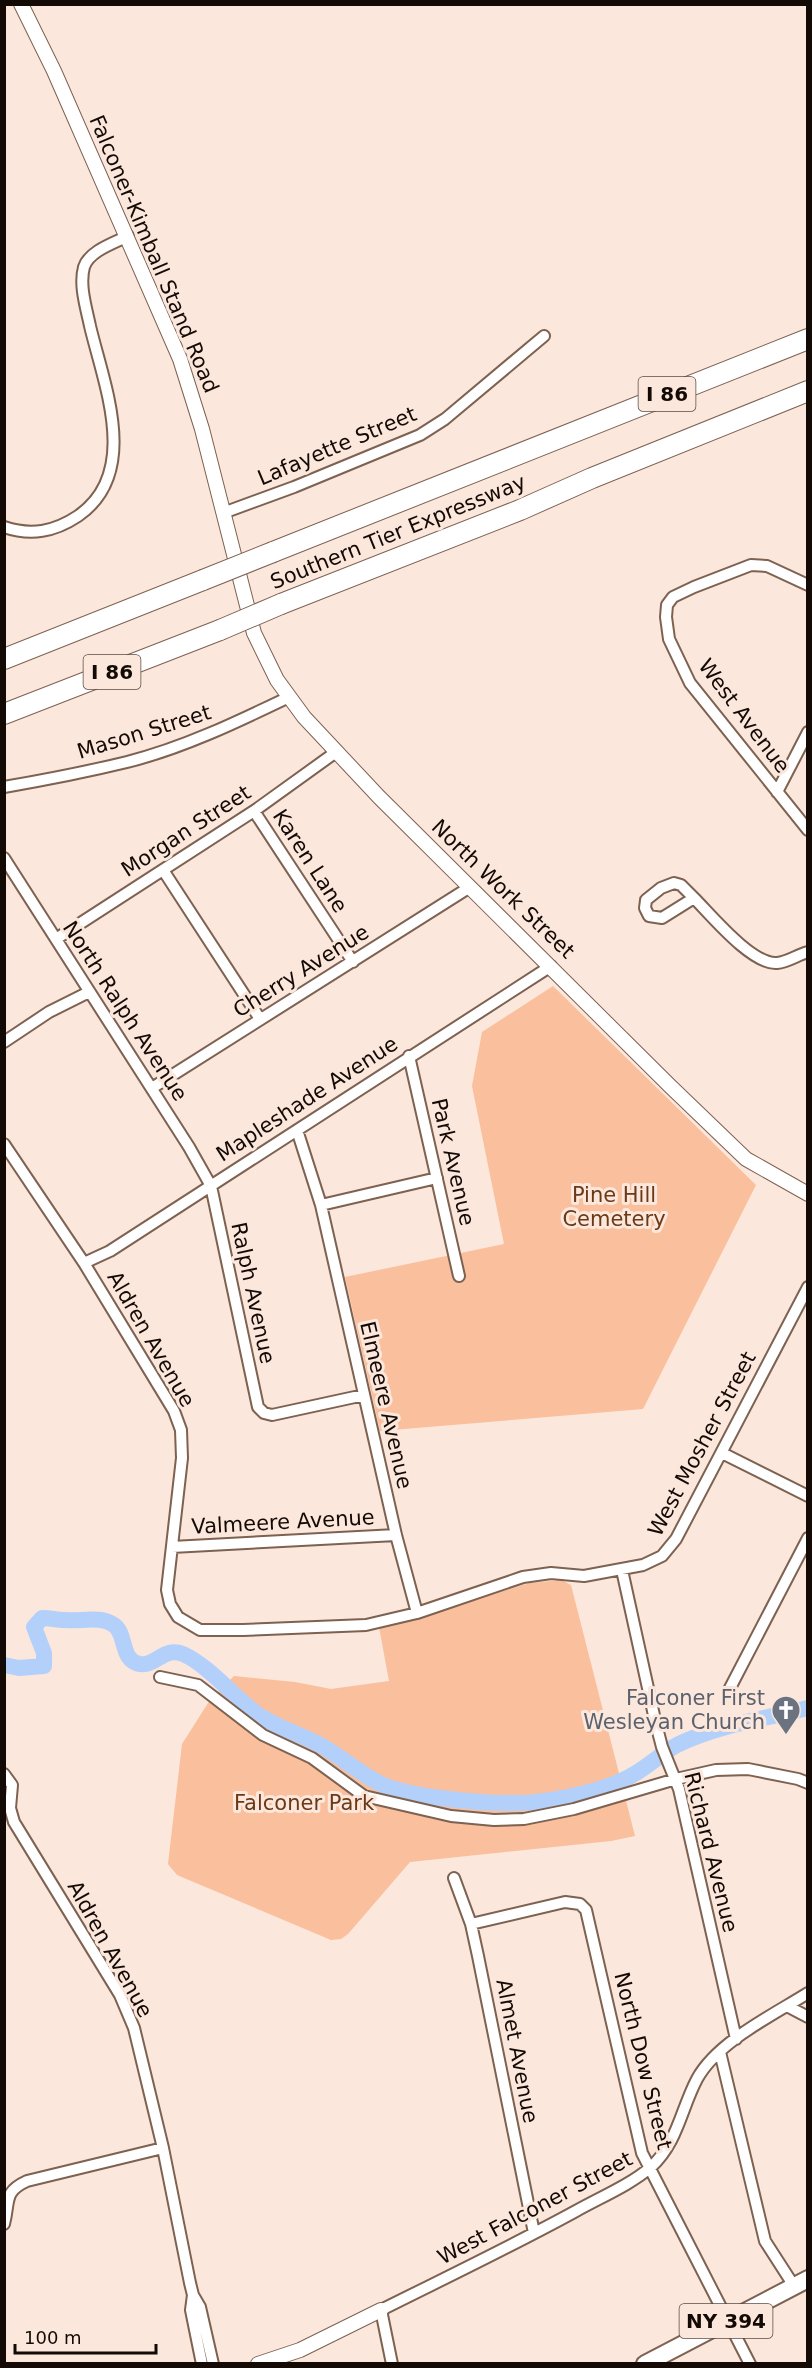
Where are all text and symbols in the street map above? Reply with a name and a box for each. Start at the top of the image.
street label: Falconer-Kimball Stand Road [84,112,224,396]
road number: I 86 [638,377,696,411]
street label: Lafayette Street [254,402,420,490]
street label: Southern Tier Expressway [267,470,529,594]
street label: West Avenue [693,654,795,778]
road number: I 86 [84,655,140,689]
street label: Mason Street [74,700,214,764]
street label: Morgan Street [117,780,255,882]
street label: Karen Lane [268,805,352,917]
street label: North Work Street [427,815,579,963]
street label: North Ralph Avenue [58,917,192,1105]
street label: Cherry Avenue [229,920,373,1022]
street label: Mapleshade Avenue [212,1031,402,1167]
street label: Park Avenue [427,1096,479,1228]
park label: Pine Hill Cemetery [562,1183,666,1231]
street label: Ralph Avenue [226,1220,280,1366]
street label: Aldren Avenue [102,1267,200,1411]
street label: Elmeere Avenue [355,1319,417,1491]
street label: West Mosher Street [643,1348,761,1540]
street label: Valmeere Avenue [191,1505,375,1539]
place label: Falconer First Wesleyan Church [583,1686,765,1734]
church icon: Falconer First Wesleyan Church [770,1694,802,1736]
street label: Richard Avenue [679,1769,743,1935]
park label: Falconer Park [234,1791,375,1815]
street label: Aldren Avenue [63,1876,157,2022]
street label: North Dow Street [609,1970,677,2152]
street label: Almet Avenue [491,1977,543,2125]
street label: West Falconer Street [434,2146,636,2270]
road number: NY 394 [680,2304,772,2338]
scale bar [15,2317,156,2355]
text: 100 m [24,2327,82,2348]

